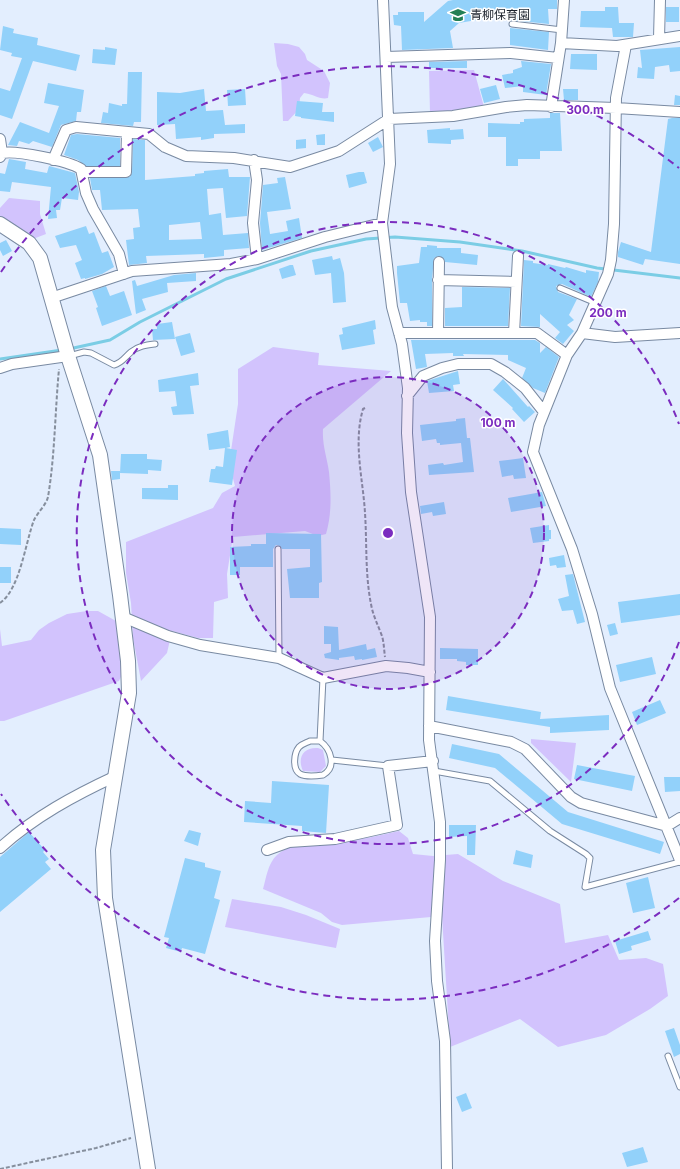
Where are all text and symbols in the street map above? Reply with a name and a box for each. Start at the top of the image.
school or university icon: 青柳保育園 [449,6,467,24]
place label: 青柳保育園 [470,7,530,22]
text: 300 m [566,102,604,117]
text: 200 m [589,305,627,320]
text: 100 m [480,415,516,430]
centre of rings [381,526,395,540]

